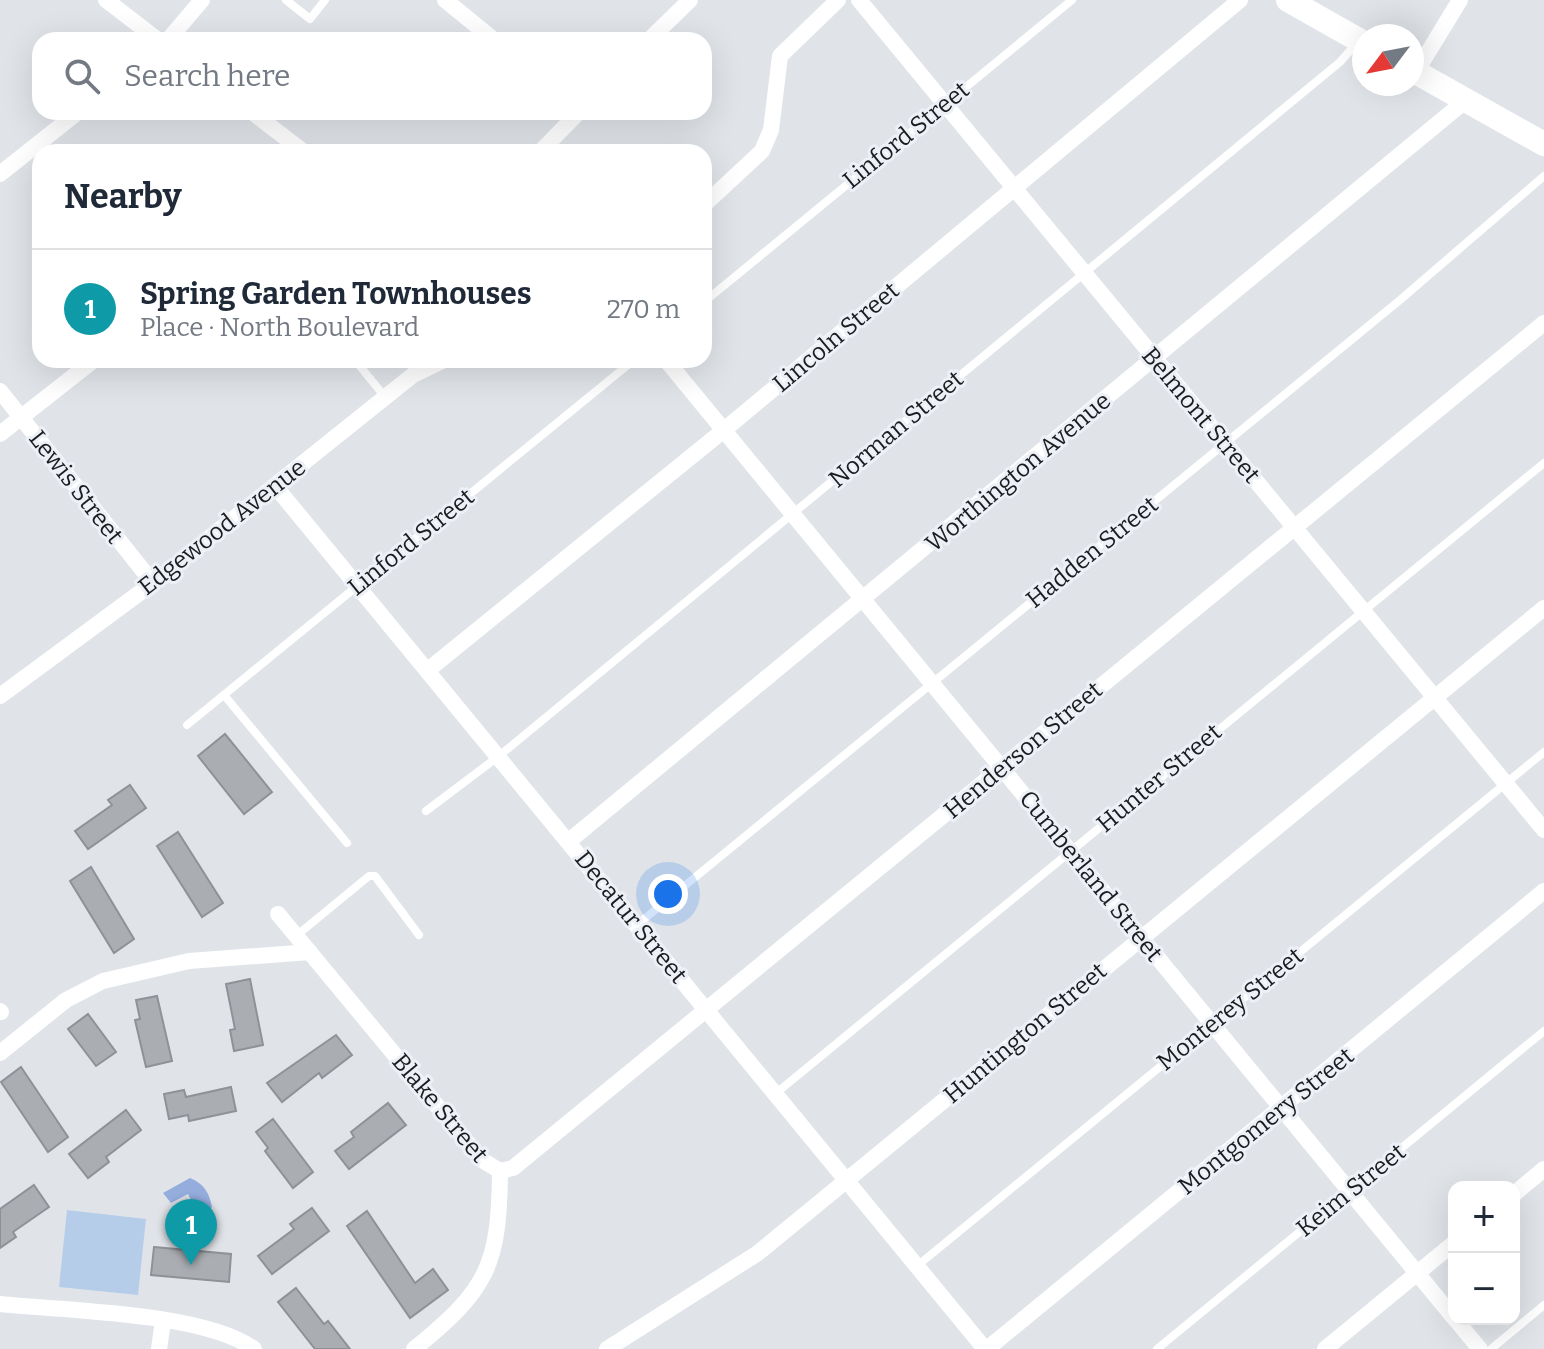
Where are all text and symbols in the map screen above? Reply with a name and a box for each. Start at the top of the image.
north arrow [1352,24,1424,96]
search box [32,32,712,120]
icon: search [60,54,104,98]
text: Search here [124,58,291,94]
street label: Linford Street [837,75,975,194]
text: Nearby [64,176,182,217]
text: Spring Garden Townhouses [140,276,532,312]
street label: Lincoln Street [767,276,905,398]
text: 1 [84,294,96,325]
text: 270 m [607,294,680,325]
text: Place · North Boulevard [140,312,419,343]
street label: Belmont Street [1136,342,1266,489]
street label: Norman Street [823,365,969,493]
street label: Worthington Avenue [920,386,1116,558]
street label: Lewis Street [23,425,129,549]
street label: Edgewood Avenue [133,453,311,601]
street label: Linford Street [342,482,480,601]
street label: Hadden Street [1021,490,1164,614]
street label: Henderson Street [938,676,1108,824]
street label: Hunter Street [1091,718,1227,838]
street label: Cumberland Street [1014,785,1169,967]
street label: Decatur Street [569,845,693,989]
your location [648,874,688,914]
street label: Monterey Street [1151,941,1309,1076]
street label: Huntington Street [938,957,1112,1109]
street label: Montgomery Street [1173,1042,1360,1200]
street label: Blake Street [386,1048,494,1168]
street label: Keim Street [1291,1137,1411,1242]
map controls [1448,1181,1520,1325]
button: + [1448,1181,1520,1253]
pin: 1 [165,1199,217,1265]
button: − [1448,1253,1520,1325]

